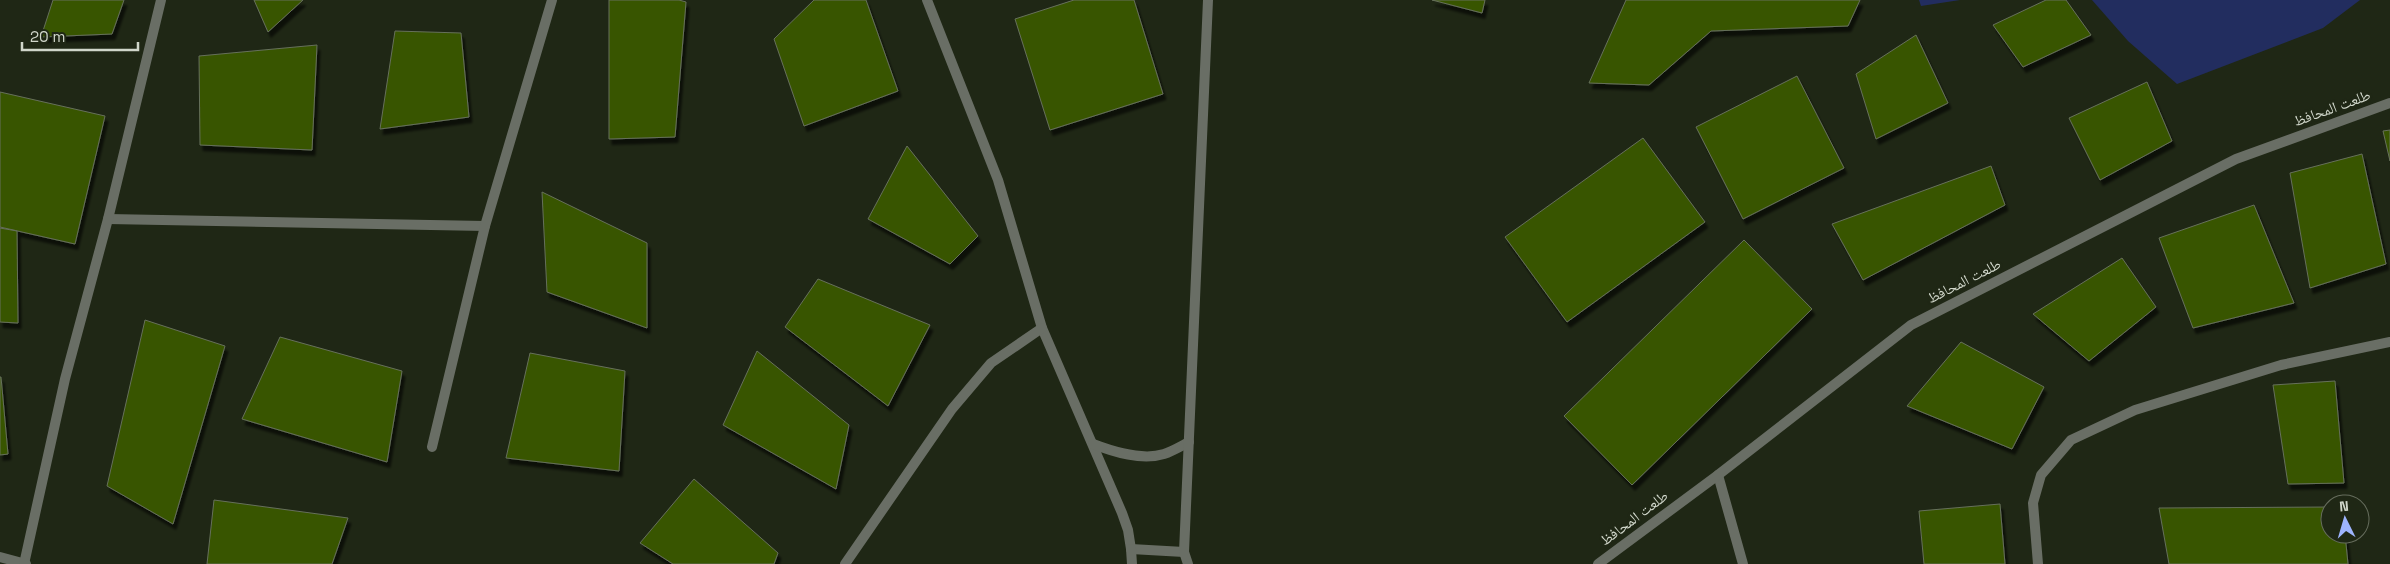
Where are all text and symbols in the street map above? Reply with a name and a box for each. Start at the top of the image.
scale bar [22,20,139,52]
text: 20 m [30,27,65,46]
street label: طلعت المحافظ [2291,85,2373,130]
street label: طلعت المحافظ [1924,254,2004,307]
street label: طلعت المحافظ [1596,486,1672,549]
north arrow [2320,494,2370,544]
text: N [2338,497,2349,515]

